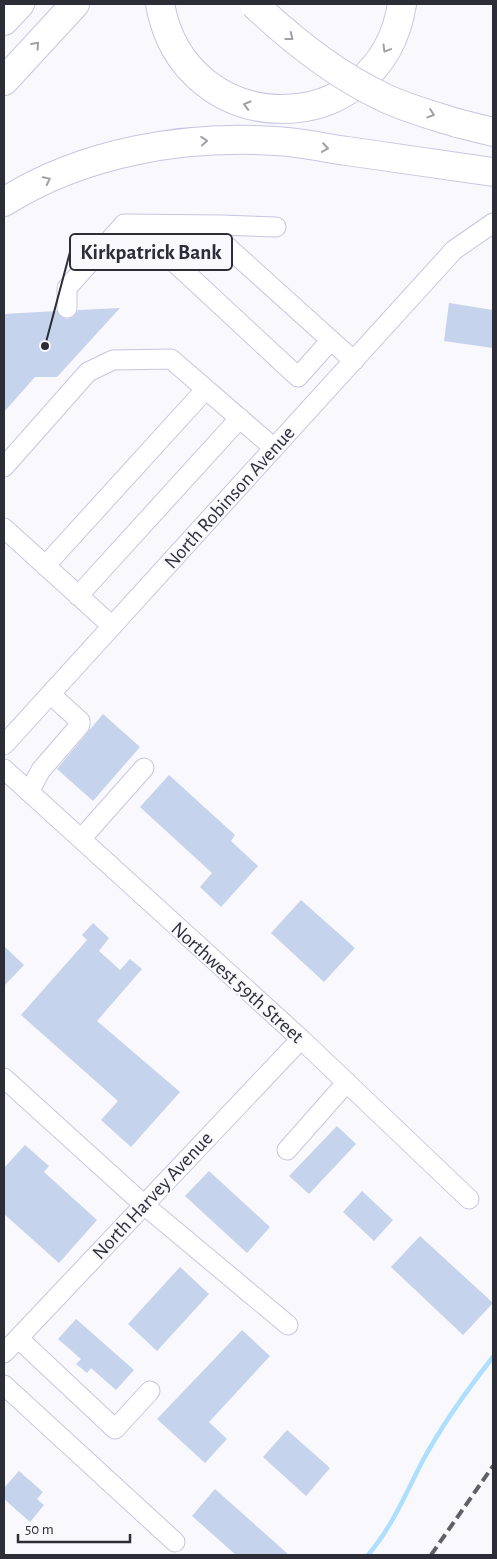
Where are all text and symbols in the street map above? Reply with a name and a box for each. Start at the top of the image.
one-way arrow [284,31,293,39]
one-way arrow [30,41,39,50]
one-way arrow [383,44,393,53]
one-way arrow [243,100,251,110]
one-way arrow [426,108,435,118]
one-way arrow [200,136,208,147]
one-way arrow [321,142,329,153]
one-way arrow [42,176,51,186]
callout: Kirkpatrick Bank [70,234,232,270]
text: Kirkpatrick Bank [80,242,222,263]
street label: North Robinson Avenue [161,423,299,573]
street label: Northwest 59th Street [167,918,308,1048]
street label: North Harvey Avenue [89,1128,217,1263]
scale bar [18,1512,130,1544]
text: 50 m [25,1522,54,1537]

